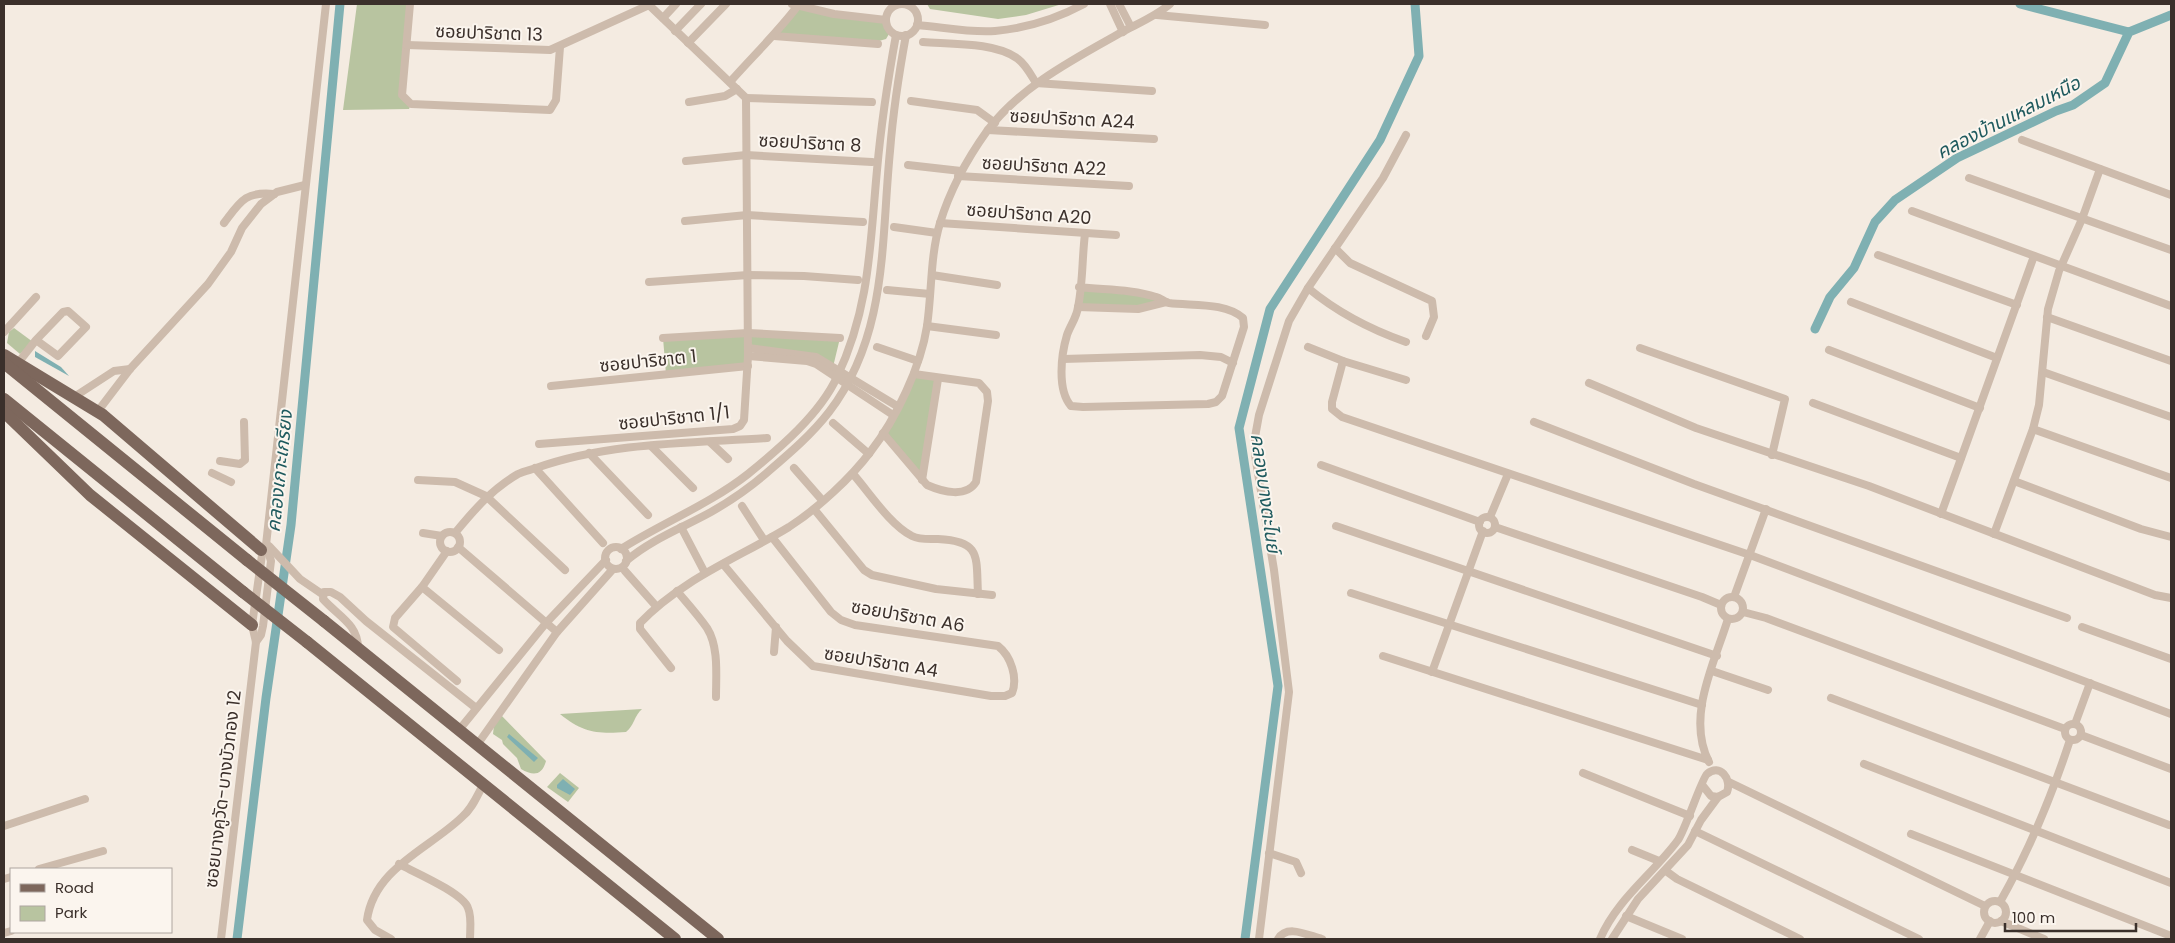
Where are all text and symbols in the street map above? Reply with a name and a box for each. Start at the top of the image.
street label: ซอยปาริชาต 13 [435,18,543,47]
water label: คลองบ้านแหลมเหนือ [1932,69,2086,165]
street label: ซอยปาริชาต A24 [1009,103,1135,134]
street label: ซอยปาริชาต 8 [758,127,862,158]
street label: ซอยปาริชาต A22 [981,150,1107,181]
street label: ซอยปาริชาต A20 [966,197,1092,230]
street label: ซอยปาริชาต 1 [598,343,698,378]
street label: ซอยปาริชาต 1/1 [617,399,731,436]
water label: คลองเกาะเกรียง [260,408,299,533]
water label: คลองบางตะไนย์ [1244,432,1288,559]
street label: ซอยปาริชาต A6 [849,593,967,638]
street label: ซอยปาริชาต A4 [822,640,940,683]
street label: ซอยบางคูวัด-บางบัวทอง 12 [198,689,247,889]
legend [10,868,172,933]
text: Road [55,877,94,898]
scale bar [2005,900,2136,932]
text: Park [55,902,87,923]
text: 100 m [2012,907,2055,928]

